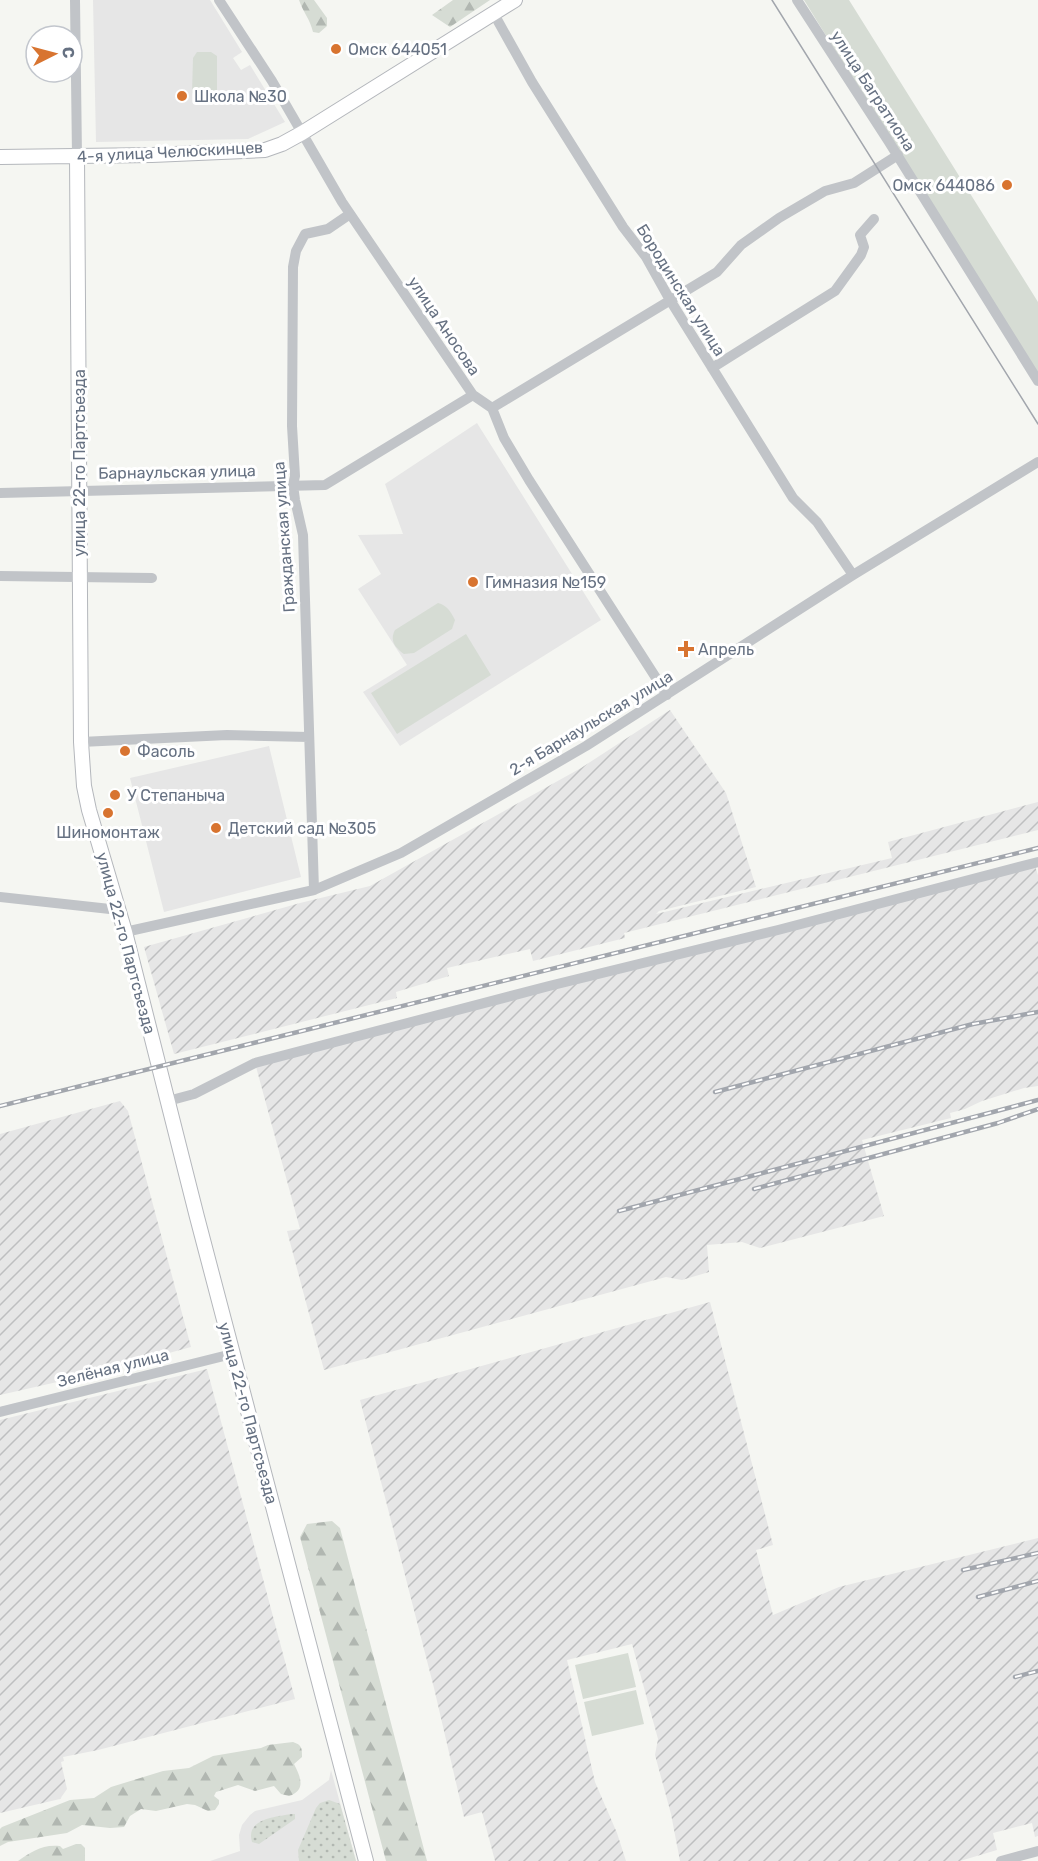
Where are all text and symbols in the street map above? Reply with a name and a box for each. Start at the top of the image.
north arrow [24,24,84,84]
street label: улица Багратиона [827,27,919,155]
place label: Омск 644051 [348,40,447,59]
marker: Омск 644051 [329,42,343,56]
text: С [58,46,78,59]
place label: Школа №30 [194,87,287,106]
marker: Школа №30 [175,89,189,103]
street label: 4-я улица Челюскинцев [76,138,264,166]
place label: Омск 644086 [892,176,995,195]
marker: Омск 644086 [1000,178,1014,192]
street label: Бородинская улица [633,220,729,360]
street label: улица Аносова [404,273,484,379]
street label: улица 22-го Партсъезда [70,369,89,557]
street label: Барнаульская улица [98,461,256,483]
street label: Гражданская улица [269,461,299,613]
place label: Гимназия №159 [485,573,606,592]
marker: Гимназия №159 [466,575,480,589]
place label: Апрель [698,640,754,659]
marker: Апрель [679,642,693,656]
street label: 2-я Барнаульская улица [506,667,676,779]
place label: Фасоль [137,742,195,761]
marker: Фасоль [118,744,132,758]
place label: У Степаныча [127,786,225,805]
marker: У Степаныча [108,788,122,802]
marker: Шиномонтаж [101,806,115,820]
place label: Детский сад №305 [228,819,376,838]
marker: Детский сад №305 [209,821,223,835]
place label: Шиномонтаж [56,823,160,842]
street label: улица 22-го Партсъезда [93,850,159,1036]
street label: улица 22-го Партсъезда [215,1320,281,1506]
street label: Зелёная улица [55,1345,171,1391]

